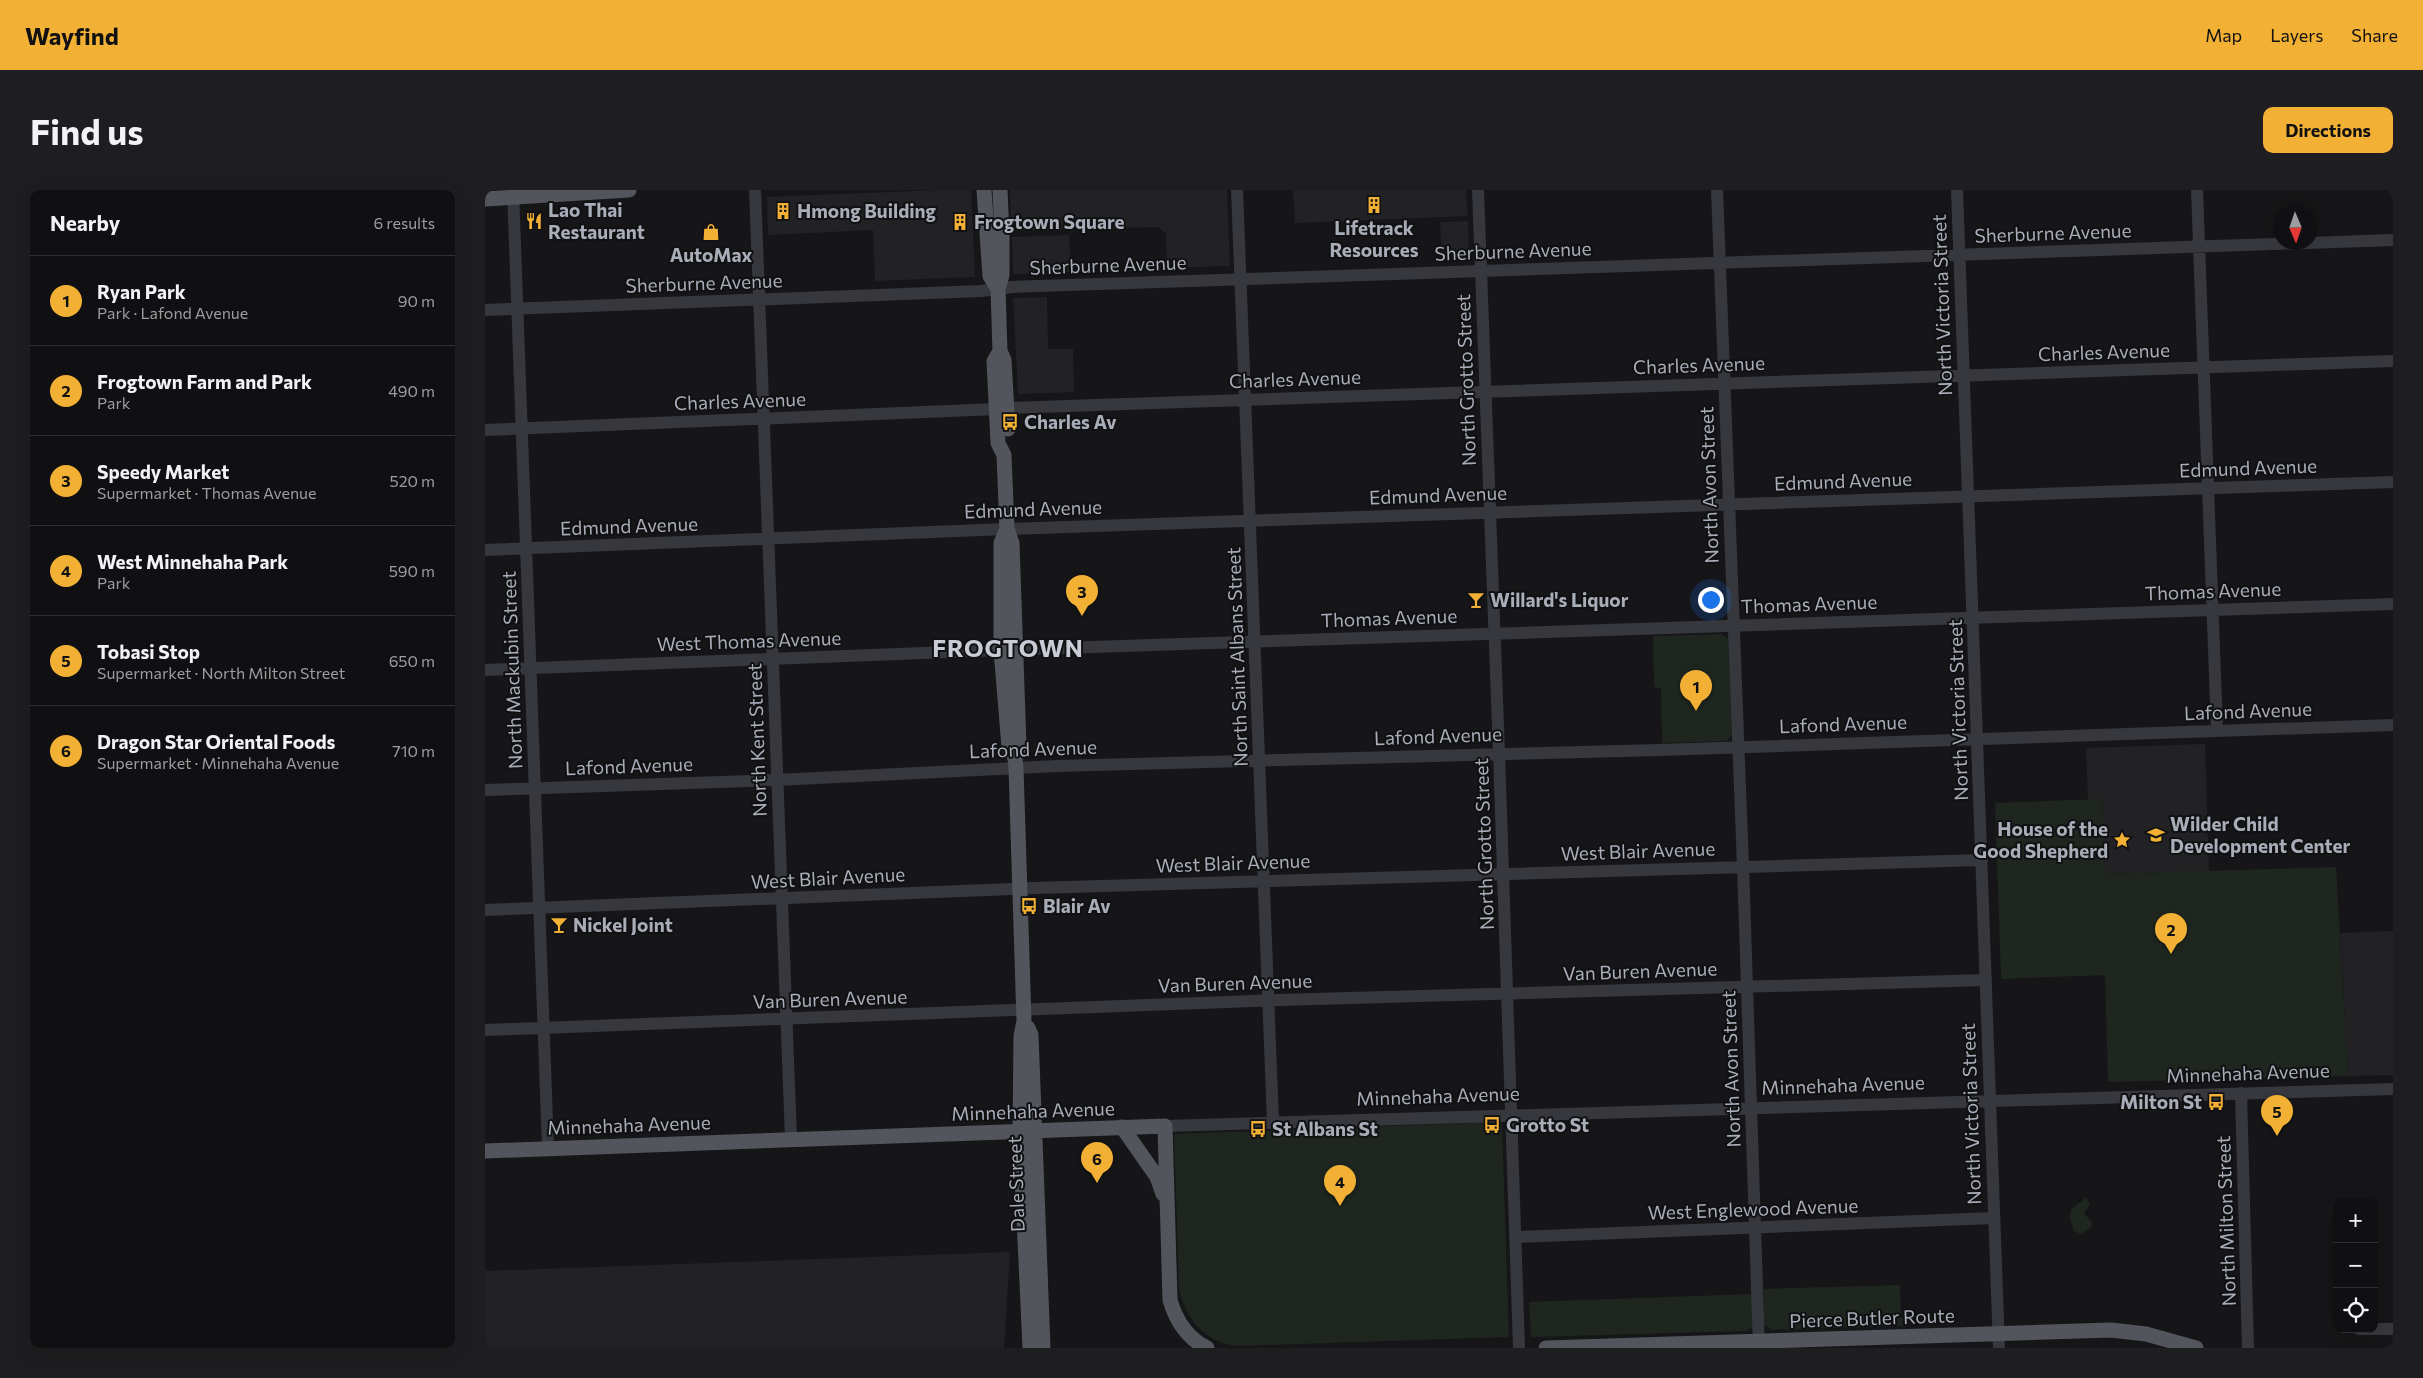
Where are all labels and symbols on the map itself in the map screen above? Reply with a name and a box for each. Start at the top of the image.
building icon: Lifetrack Resources [1364,195,1384,215]
place label: Lao Thai Restaurant [548,198,645,243]
place label: Hmong Building [797,199,937,222]
building icon: Hmong Building [773,201,793,221]
north arrow [2273,205,2318,250]
place label: Frogtown Square [974,210,1125,233]
restaurant icon: Lao Thai Restaurant [524,211,544,231]
building icon: Frogtown Square [950,212,970,232]
street label: North Victoria Street [1927,214,1956,396]
place label: Lifetrack Resources [1329,216,1419,261]
street label: Sherburne Avenue [1974,218,2132,247]
shop icon: AutoMax [701,222,721,242]
street label: Sherburne Avenue [1434,236,1592,265]
place label: AutoMax [670,243,752,266]
street label: Sherburne Avenue [1029,250,1187,279]
street label: Sherburne Avenue [625,268,783,297]
street label: North Grotto Street [1451,293,1480,466]
street label: Charles Avenue [2038,338,2170,365]
street label: Charles Avenue [1633,351,1765,378]
street label: Charles Avenue [1229,365,1361,392]
street label: Charles Avenue [674,387,806,414]
street label: North Avon Street [1694,406,1723,564]
place label: Charles Av [1024,410,1117,433]
bus stop icon: Charles Av [1000,412,1020,432]
street label: Edmund Avenue [2178,454,2317,481]
street label: Edmund Avenue [1773,467,1912,494]
street label: Edmund Avenue [1368,481,1507,508]
street label: Edmund Avenue [963,495,1102,522]
street label: Edmund Avenue [559,512,698,539]
street label: North Saint Albans Street [1221,547,1252,767]
street label: North Mackubin Street [497,570,526,769]
pin: 3 [1066,575,1098,616]
street label: Thomas Avenue [2144,577,2282,604]
your location [1698,587,1724,613]
place label: Willard's Liquor [1490,588,1629,611]
bar icon: Willard's Liquor [1466,590,1486,610]
street label: Thomas Avenue [1740,590,1878,617]
street label: Thomas Avenue [1320,604,1458,631]
street label: North Victoria Street [1943,619,1972,801]
street label: West Thomas Avenue [656,626,842,655]
district label: FROGTOWN [932,633,1084,662]
street label: North Kent Street [742,663,771,817]
pin: 1 [1680,670,1712,711]
street label: Lafond Avenue [2184,697,2312,724]
street label: Lafond Avenue [1779,710,1907,737]
street label: Lafond Avenue [1374,722,1502,749]
street label: Lafond Avenue [969,735,1097,762]
street label: Lafond Avenue [565,752,693,779]
street label: North Grotto Street [1469,757,1498,930]
place label: Wilder Child Development Center [2170,812,2350,857]
place label: House of the Good Shepherd [1973,817,2108,862]
school or university icon: Wilder Child Development Center [2146,825,2166,845]
place icon: House of the Good Shepherd [2112,830,2132,850]
street label: West Blair Avenue [1560,836,1716,865]
street label: West Blair Avenue [1155,848,1311,877]
street label: West Blair Avenue [750,862,906,893]
place label: Blair Av [1043,894,1111,917]
bus stop icon: Blair Av [1019,896,1039,916]
place label: Nickel Joint [573,913,673,936]
pin: 2 [2155,913,2187,954]
bar icon: Nickel Joint [549,915,569,935]
street label: Van Buren Avenue [1562,956,1718,985]
street label: Van Buren Avenue [1157,968,1313,997]
street label: Van Buren Avenue [752,984,908,1013]
street label: North Avon Street [1716,990,1745,1148]
street label: North Victoria Street [1956,1023,1985,1205]
street label: Minnehaha Avenue [2166,1058,2330,1087]
street label: Minnehaha Avenue [1761,1070,1925,1099]
street label: Minnehaha Avenue [1356,1081,1520,1110]
place label: Milton St [2120,1090,2202,1113]
bus stop icon: Milton St [2206,1092,2226,1112]
pin: 5 [2261,1095,2293,1136]
street label: Minnehaha Avenue [951,1096,1115,1125]
street label: Minnehaha Avenue [547,1110,711,1139]
place label: Grotto St [1506,1113,1589,1136]
bus stop icon: Grotto St [1482,1115,1502,1135]
place label: St Albans St [1272,1117,1378,1140]
bus stop icon: St Albans St [1248,1119,1268,1139]
street label: Dale Street [1002,1135,1029,1232]
street label: North Milton Street [2211,1135,2240,1307]
pin: 6 [1081,1142,1113,1183]
pin: 4 [1324,1165,1356,1206]
street label: West Englewood Avenue [1647,1193,1859,1224]
street label: Pierce Butler Route [1789,1303,1955,1332]

